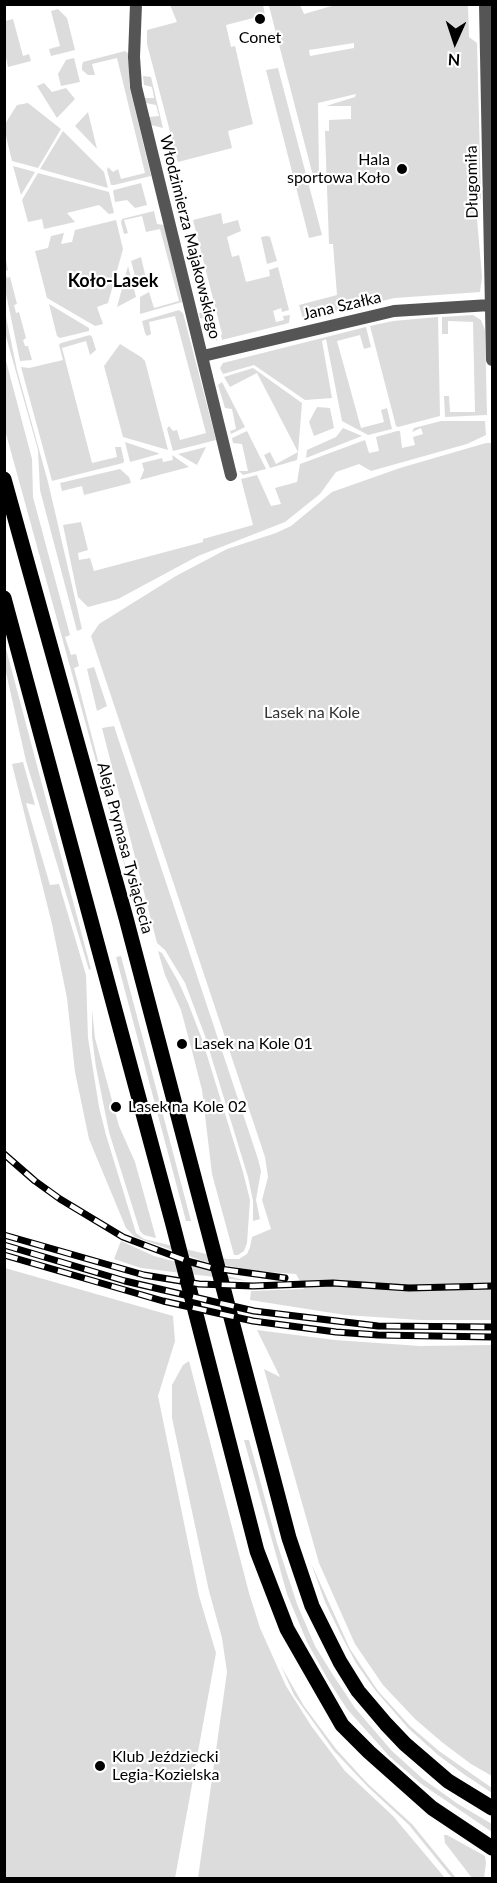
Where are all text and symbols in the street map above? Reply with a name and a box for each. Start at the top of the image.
marker: Conet [253,12,267,26]
north arrow [425,12,485,72]
place label: Conet [239,28,281,48]
text: N [447,51,461,70]
street label: Włodzimierza Majakowskiego [155,133,225,341]
street label: Długomiła [462,145,482,219]
place label: Hala sportowa Koło [287,150,390,188]
marker: Hala sportowa Koło [395,162,409,176]
district label: Koło-Lasek [68,270,158,292]
street label: Jana Szałka [301,288,383,324]
park label: Lasek na Kole [264,703,360,723]
street label: Aleja Prymasa Tysiąclecia [93,760,157,936]
place label: Lasek na Kole 01 [194,1034,313,1054]
marker: Lasek na Kole 01 [175,1037,189,1051]
place label: Lasek na Kole 02 [128,1097,247,1117]
marker: Lasek na Kole 02 [109,1100,123,1114]
place label: Klub Jeździecki Legia-Kozielska [112,1747,219,1785]
marker: Klub Jeździecki Legia-Kozielska [93,1759,107,1773]

